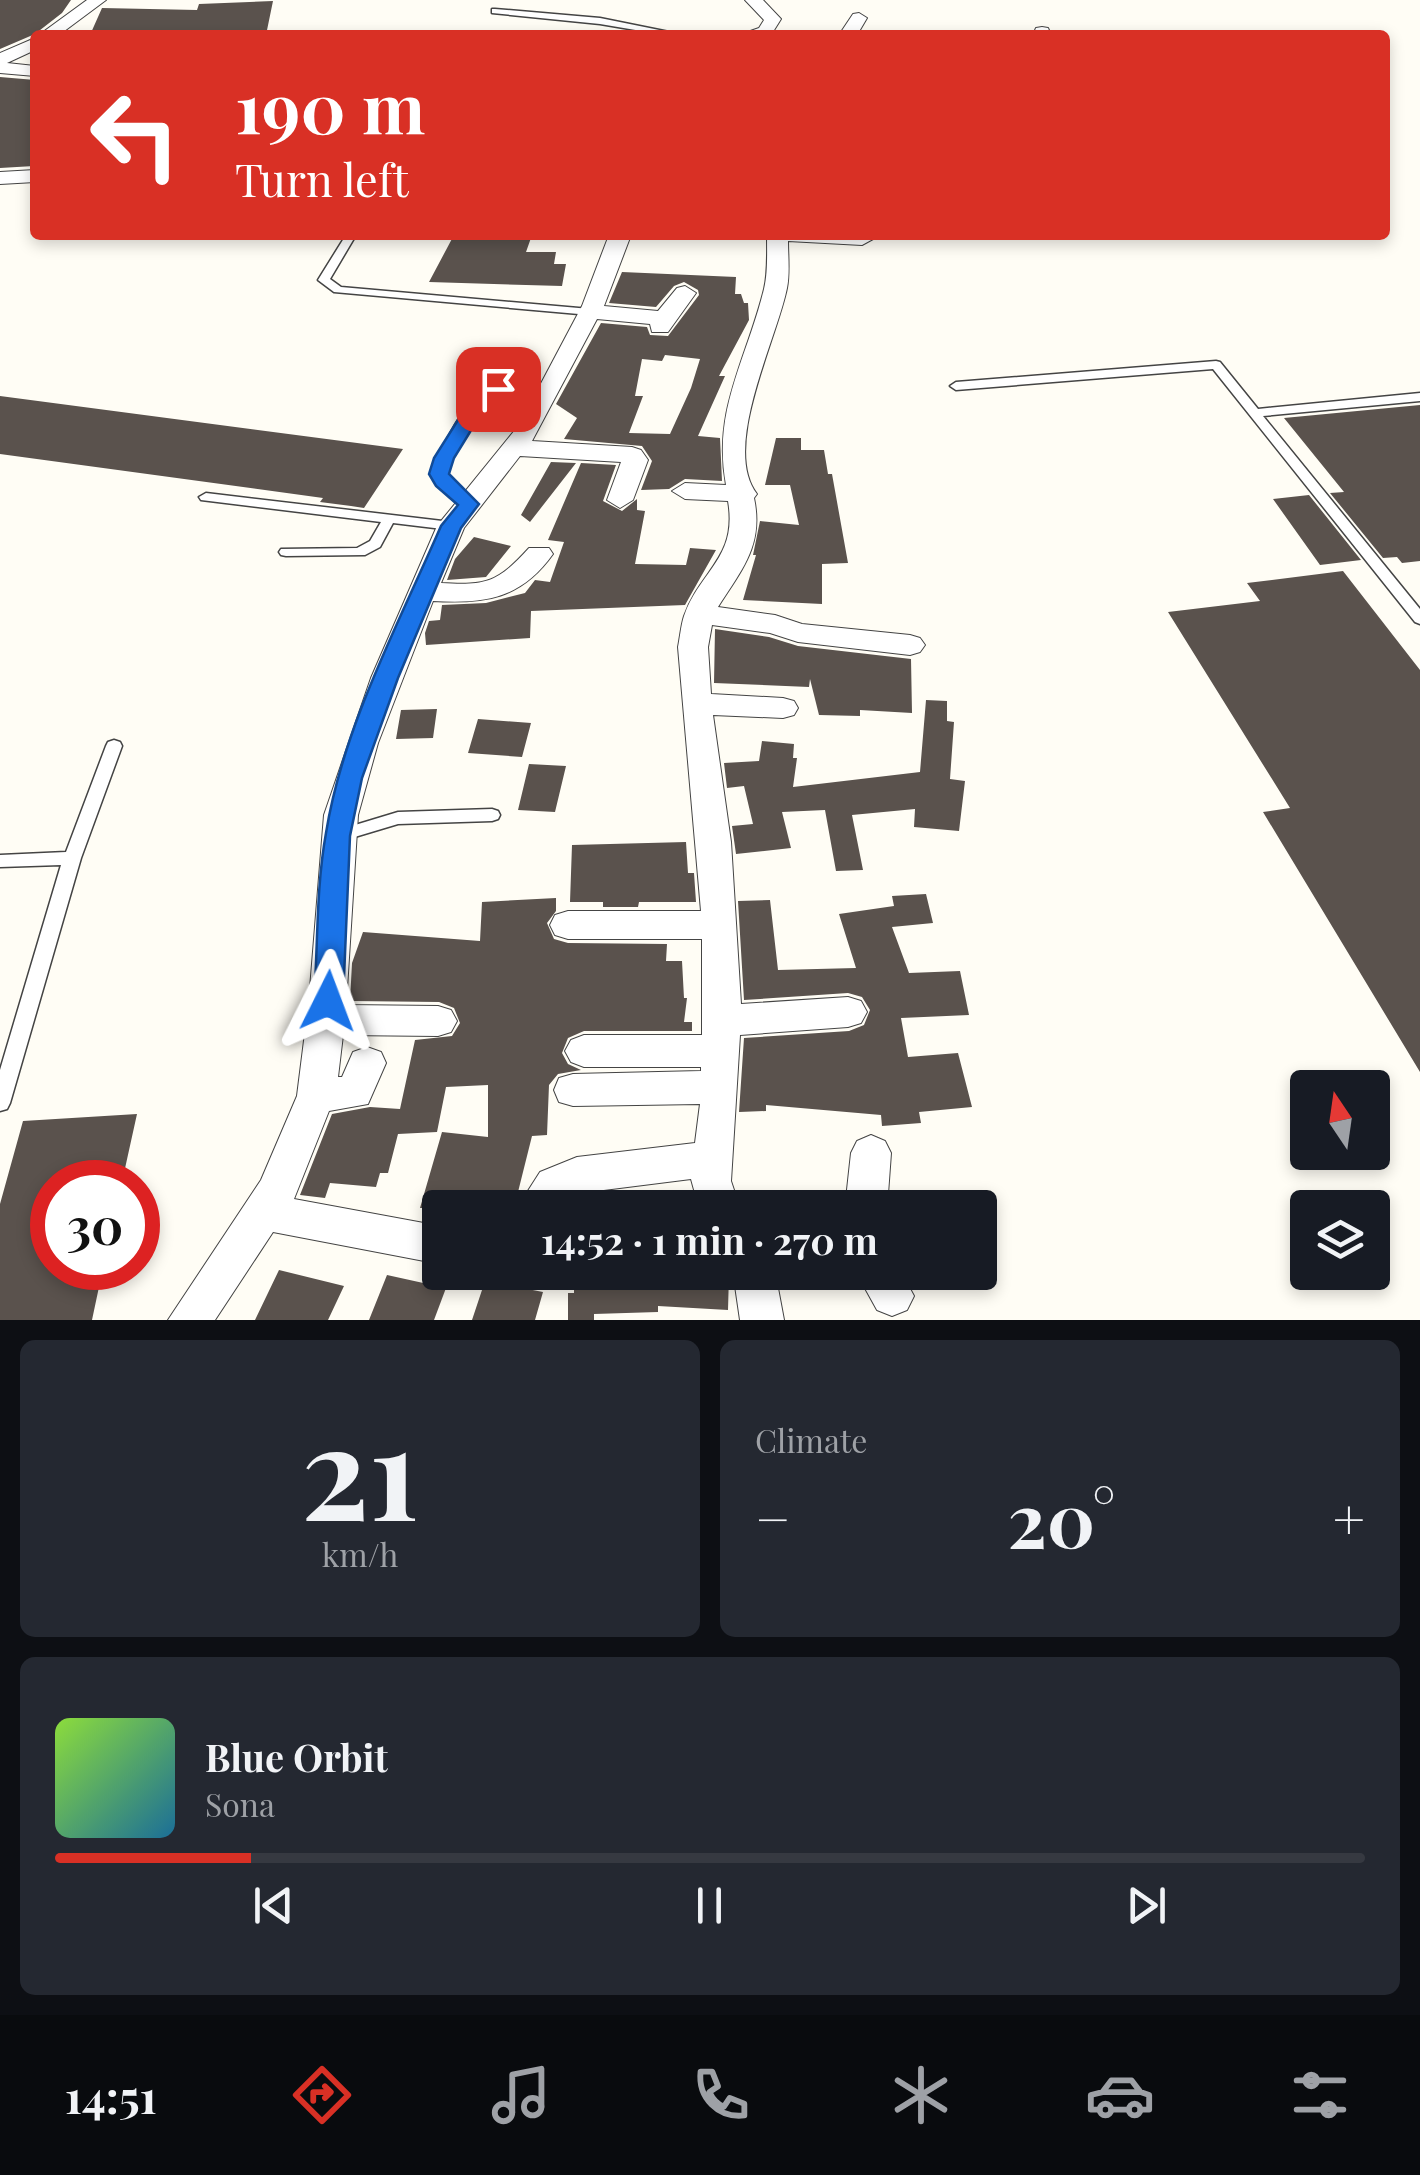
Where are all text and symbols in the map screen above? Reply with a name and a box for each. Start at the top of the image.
text: 190 m [235,58,425,152]
icon: left [70,70,200,200]
text: Turn left [235,148,409,208]
pin [456,347,541,432]
icon: arrive [471,362,526,417]
position arrow [276,949,380,1053]
north arrow [1290,1070,1390,1170]
map controls [1290,1070,1390,1290]
speed limit sign: 30 [30,1160,160,1290]
button: layers [1290,1190,1390,1290]
text: 14:52 · 1 min · 270 m [541,1214,878,1265]
text: 21 [301,1380,419,1554]
text: Climate [755,1418,867,1461]
text: 20° [1008,1467,1116,1567]
text: − [755,1480,791,1554]
text: + [1333,1480,1365,1554]
text: km/h [322,1532,398,1575]
text: Blue Orbit [205,1731,388,1782]
text: Sona [205,1782,275,1825]
icon: previous [246,1878,301,1933]
icon: pause [682,1878,737,1933]
icon: next [1119,1878,1174,1933]
icon: directions [287,2060,357,2130]
icon: music [486,2060,556,2130]
icon: phone [686,2060,756,2130]
icon: climate [886,2060,956,2130]
icon: car [1085,2060,1155,2130]
icon: filters [1285,2060,1355,2130]
text: 14:51 [65,2065,157,2125]

